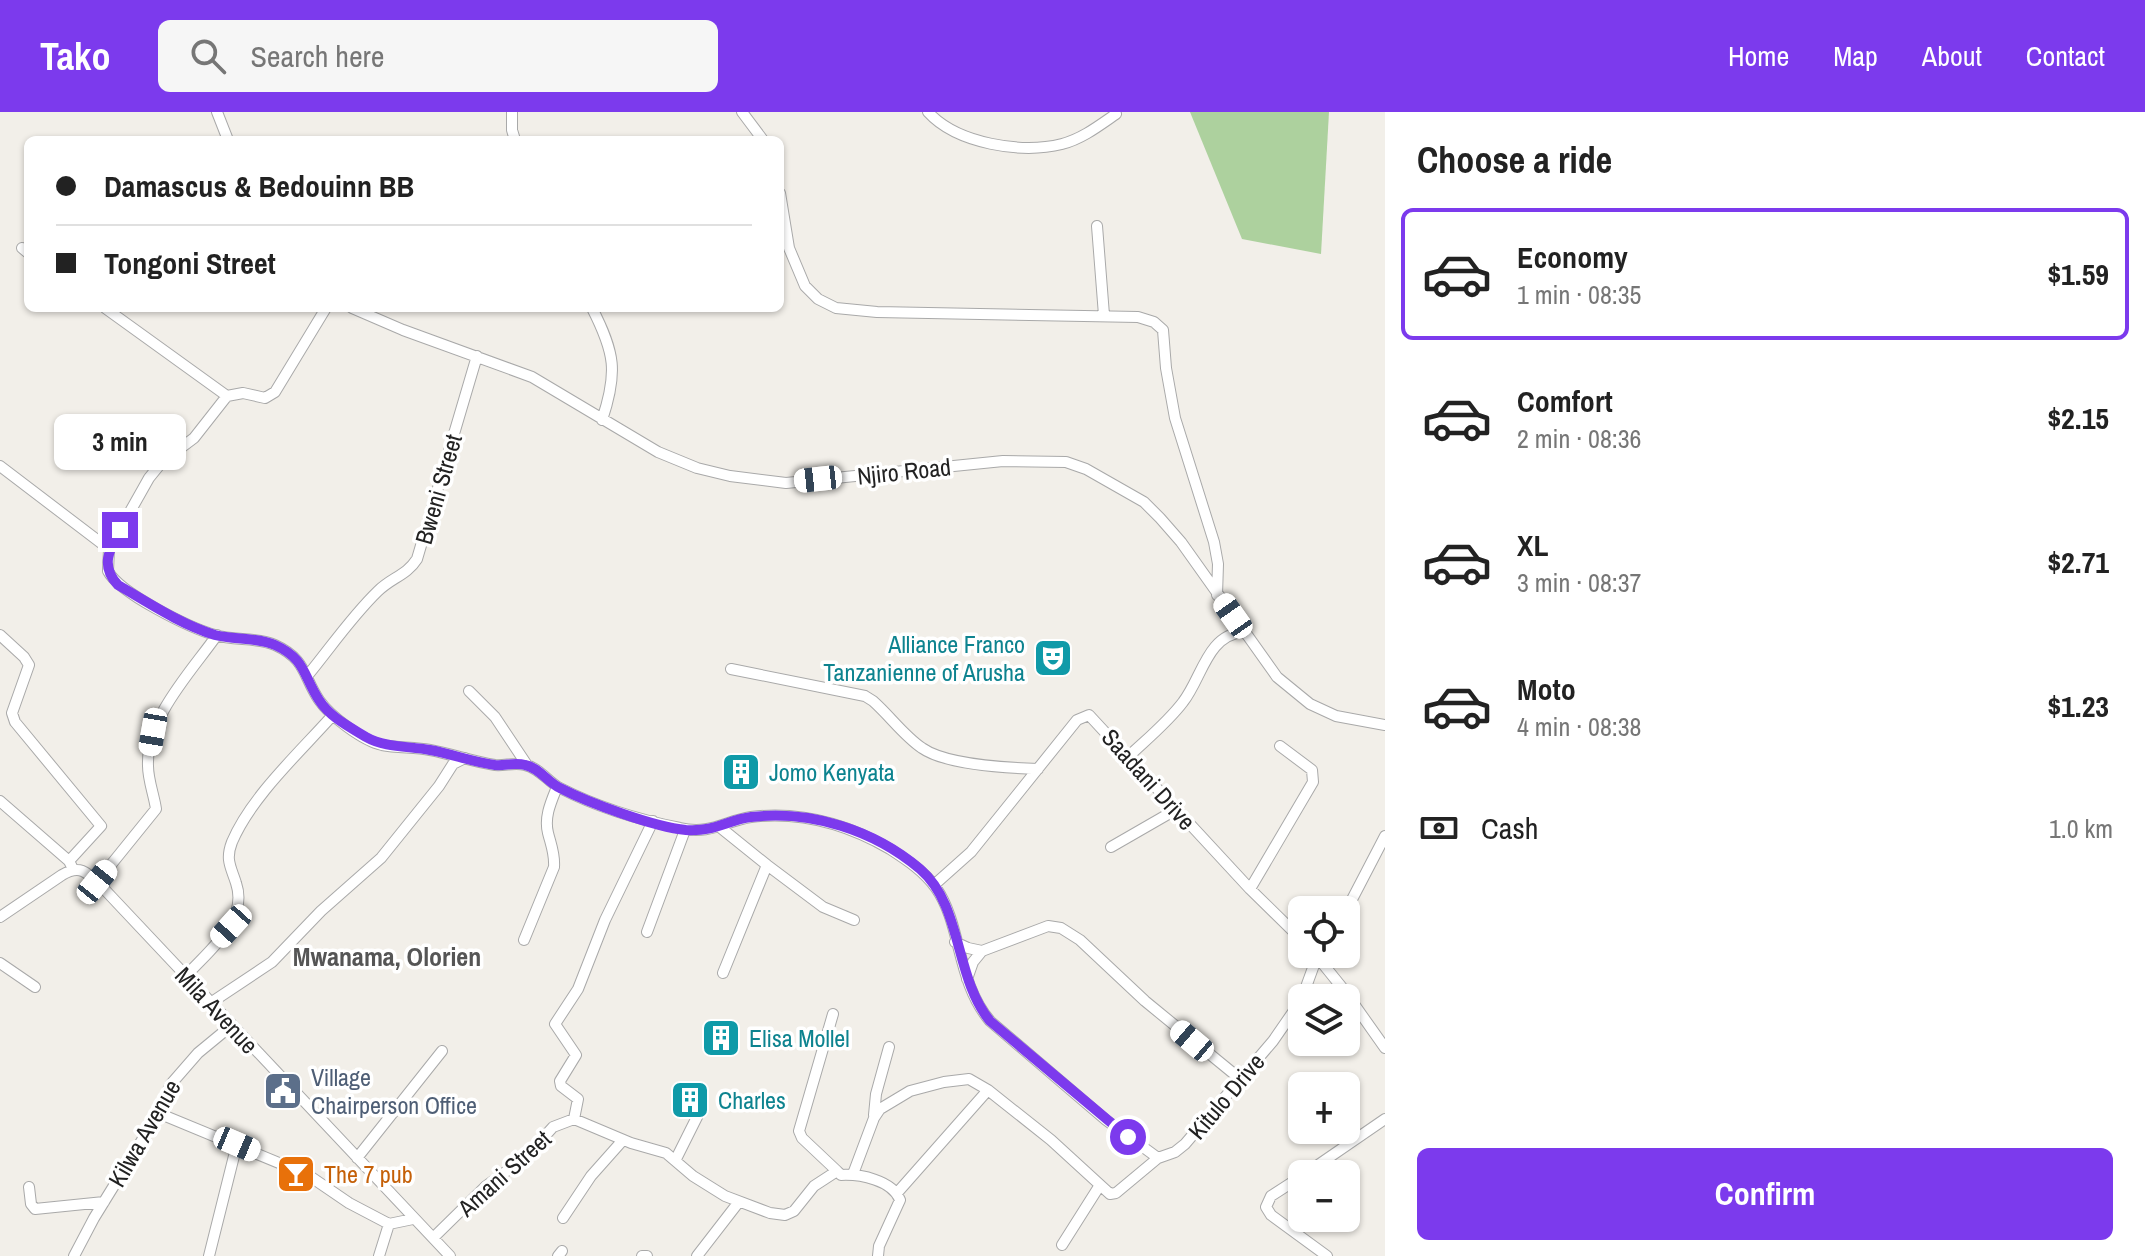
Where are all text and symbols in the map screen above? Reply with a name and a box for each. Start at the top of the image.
search box [158,20,718,92]
text: Tako [40,31,110,82]
icon: search [186,34,230,78]
text: Search here [250,36,384,76]
text: Home [1728,37,1789,75]
text: Map [1833,37,1878,75]
text: About [1922,37,1982,75]
text: Contact [2026,37,2105,75]
text: Choose a ride [1417,136,1612,184]
text: Damascus & Bedouinn BB [104,166,414,206]
text: Economy [1517,237,1628,277]
icon: car [1421,238,1493,310]
text: Tongoni Street [104,243,276,283]
text: $1.59 [2047,254,2109,294]
text: 1 min · 08:35 [1517,277,1641,312]
text: Comfort [1517,381,1613,421]
icon: car [1421,382,1493,454]
text: $2.15 [2047,398,2109,438]
callout: 3 min [54,414,186,470]
text: 2 min · 08:36 [1517,421,1641,456]
text: 3 min [92,424,148,459]
street label: Bweni Street [407,430,469,548]
street label: Njiro Road [856,450,952,492]
car [793,465,843,493]
route end [102,512,138,548]
text: XL [1517,525,1548,565]
icon: car [1421,526,1493,598]
text: $2.71 [2047,542,2109,582]
text: 3 min · 08:37 [1517,565,1641,600]
car [1209,589,1257,643]
place label: Alliance Franco Tanzanienne of Arusha [823,628,1025,688]
theatre icon: Alliance Franco Tanzanienne of Arusha [1032,637,1074,679]
text: Moto [1517,669,1576,709]
icon: car [1421,670,1493,742]
text: $1.23 [2047,686,2109,726]
car [137,706,169,758]
text: 4 min · 08:38 [1517,709,1641,744]
street label: Saadani Drive [1095,722,1203,836]
building icon: Jomo Kenyata [720,751,762,793]
place label: Jomo Kenyata [769,756,895,788]
icon: cash [1417,806,1461,850]
text: Cash [1481,808,1538,848]
text: 1.0 km [2049,811,2113,846]
car [73,856,121,908]
map controls [1288,896,1360,1232]
button: locate [1288,896,1360,968]
car [206,900,256,952]
district label: Mwanama, Olorien [293,939,481,974]
street label: Mila Avenue [168,960,266,1060]
button: layers [1288,984,1360,1056]
car [1166,1016,1218,1066]
building icon: Elisa Mollel [700,1017,742,1059]
place label: Elisa Mollel [749,1022,850,1054]
street label: Kitulo Drive [1181,1046,1271,1146]
place label: Village Chairperson Office [311,1061,477,1121]
public building icon: Village Chairperson Office [262,1070,304,1112]
button: + [1288,1072,1360,1144]
street label: Kilwa Avenue [100,1074,188,1192]
building icon: Charles [669,1079,711,1121]
place label: Charles [718,1084,786,1116]
route start [1110,1119,1146,1155]
street label: Amani Street [450,1122,558,1224]
car [210,1124,264,1164]
button: Confirm [1417,1148,2113,1240]
bar icon: The 7 pub [275,1153,317,1195]
place label: The 7 pub [324,1158,413,1190]
button: − [1288,1160,1360,1232]

